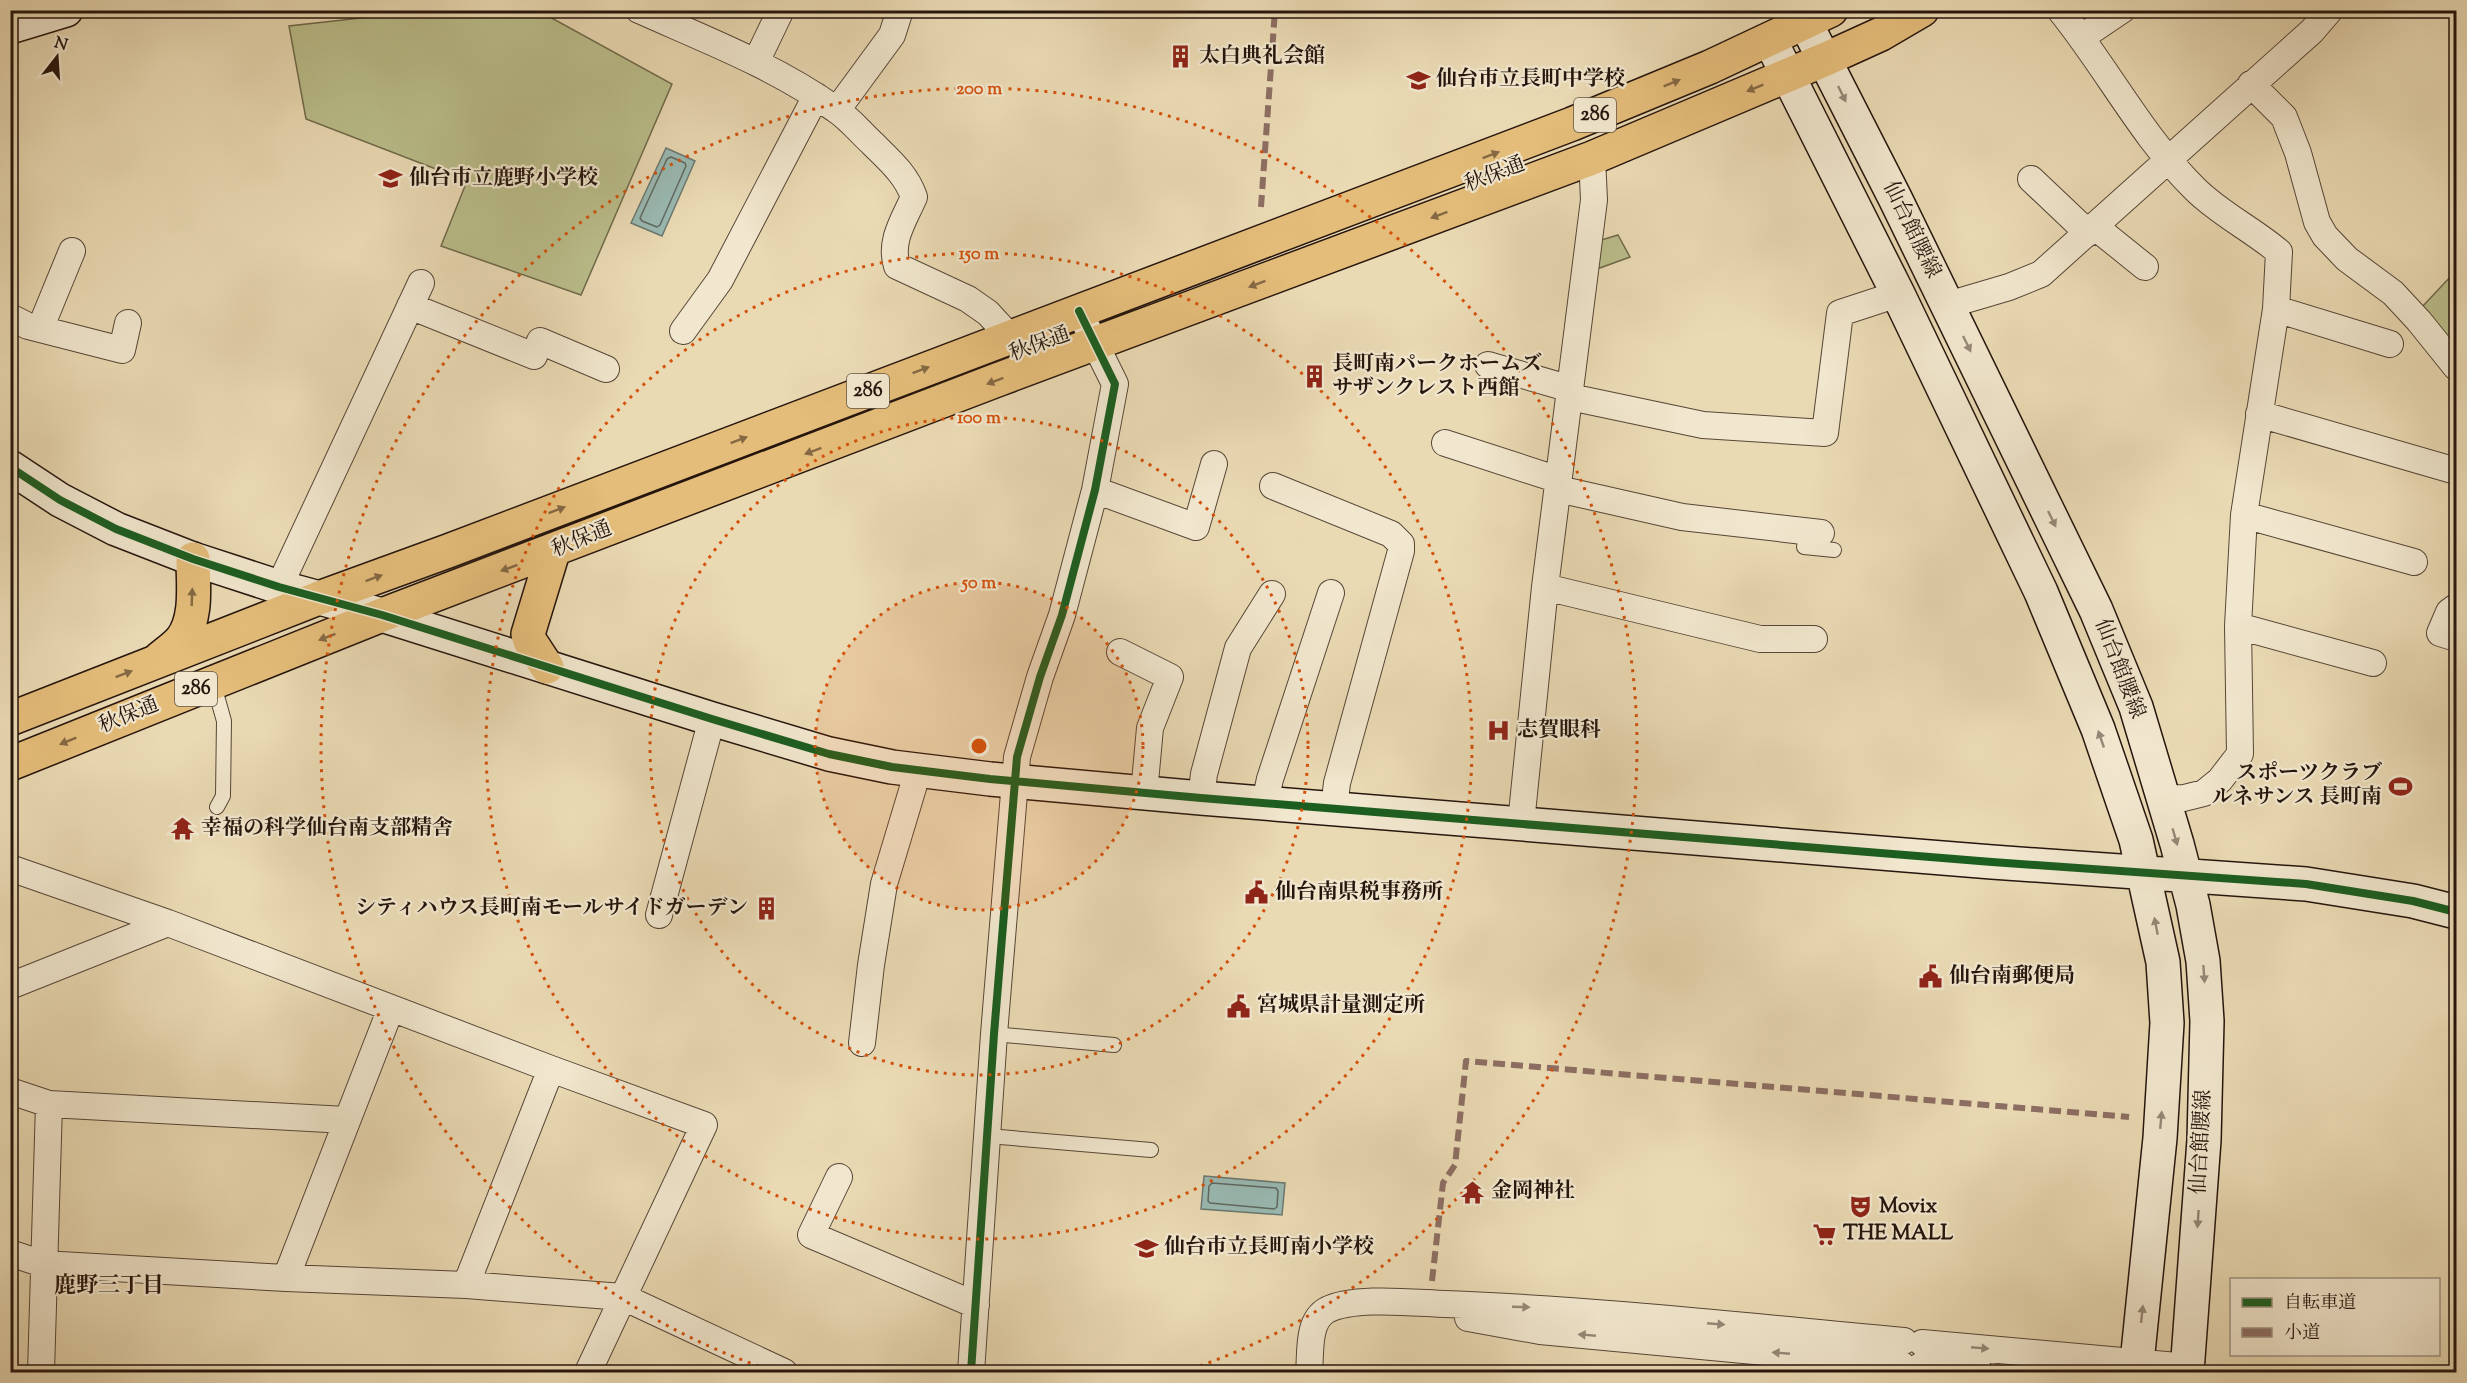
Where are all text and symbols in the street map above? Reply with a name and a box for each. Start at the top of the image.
north arrow [27,27,87,87]
text: N [51,32,70,58]
place label: 太白典礼会館 [1199,42,1325,72]
building icon: 太白典礼会館 [1168,44,1194,70]
place label: 仙台市立長町中学校 [1436,65,1625,95]
school or university icon: 仙台市立長町中学校 [1405,67,1431,93]
text: 200 m [956,77,1002,103]
one-way arrow [1663,78,1681,87]
one-way arrow [1746,84,1764,93]
one-way arrow [1838,86,1847,103]
road number: 286 [1574,98,1616,132]
street label: 秋保通 [1460,150,1530,200]
one-way arrow [1482,150,1500,160]
place label: 仙台市立鹿野小学校 [409,164,598,194]
school or university icon: 仙台市立鹿野小学校 [378,166,404,192]
street label: 仙台館腰線 [1875,176,1947,284]
one-way arrow [1430,211,1448,221]
text: 150 m [959,242,999,268]
one-way arrow [1248,279,1266,289]
street label: 秋保通 [1005,320,1075,370]
one-way arrow [1962,335,1971,352]
place label: 長町南パークホームズ サザンクレスト西館 [1332,350,1542,404]
building icon: 長町南パークホームズ サザンクレスト西館 [1301,364,1327,390]
one-way arrow [912,365,930,374]
road number: 286 [847,374,889,408]
one-way arrow [986,377,1004,386]
text: 100 m [957,406,1001,432]
one-way arrow [730,435,748,444]
one-way arrow [804,446,822,456]
one-way arrow [548,504,566,514]
one-way arrow [2048,511,2057,528]
street label: 秋保通 [547,514,617,566]
one-way arrow [499,563,517,573]
text: 50 m [960,571,996,597]
one-way arrow [365,573,383,583]
one-way arrow [188,587,197,606]
street label: 仙台館腰線 [2086,615,2152,723]
one-way arrow [318,632,336,642]
one-way arrow [115,669,133,679]
road number: 286 [175,672,217,706]
street label: 秋保通 [94,690,164,742]
place label: 志賀眼科 [1517,716,1601,746]
hospital icon: 志賀眼科 [1486,718,1512,744]
one-way arrow [2096,730,2106,748]
one-way arrow [59,736,77,746]
centre of rings [969,736,989,756]
place label: スポーツクラブ ルネサンス 長町南 [2212,759,2382,813]
sports icon: スポーツクラブ ルネサンス 長町南 [2387,773,2413,799]
place label: 幸福の科学仙台南支部精舎 [201,814,453,844]
temple icon: 幸福の科学仙台南支部精舎 [170,816,196,842]
one-way arrow [2171,829,2180,847]
place label: 仙台南県税事務所 [1275,878,1443,908]
public building icon: 仙台南県税事務所 [1244,880,1270,906]
place label: シティハウス長町南モールサイドガーデン [355,894,748,924]
building icon: シティハウス長町南モールサイドガーデン [753,896,779,922]
one-way arrow [2151,917,2160,936]
place label: 仙台南郵便局 [1949,962,2075,992]
public building icon: 仙台南郵便局 [1918,964,1944,990]
one-way arrow [2199,964,2209,983]
place label: 宮城県計量測定所 [1257,991,1425,1021]
public building icon: 宮城県計量測定所 [1226,993,1252,1019]
street label: 仙台館腰線 [2184,1089,2220,1195]
one-way arrow [2157,1111,2166,1130]
place label: 金岡神社 [1491,1177,1575,1207]
temple icon: 金岡神社 [1460,1179,1486,1205]
place label: Movix [1879,1192,1938,1222]
theatre icon: Movix [1848,1194,1874,1220]
one-way arrow [2193,1210,2203,1229]
place label: THE MALL [1843,1219,1954,1249]
supermarket icon: THE MALL [1812,1221,1838,1247]
place label: 仙台市立長町南小学校 [1164,1233,1374,1263]
school or university icon: 仙台市立長町南小学校 [1133,1235,1159,1261]
district label: 鹿野三丁目 [54,1271,164,1303]
legend [2230,1278,2440,1356]
text: 自転車道 [2284,1291,2356,1317]
one-way arrow [1512,1302,1531,1312]
one-way arrow [2137,1305,2147,1324]
one-way arrow [1706,1319,1725,1329]
text: 小道 [2284,1321,2320,1347]
one-way arrow [1578,1331,1597,1340]
one-way arrow [1971,1343,1990,1352]
one-way arrow [1772,1348,1791,1358]

